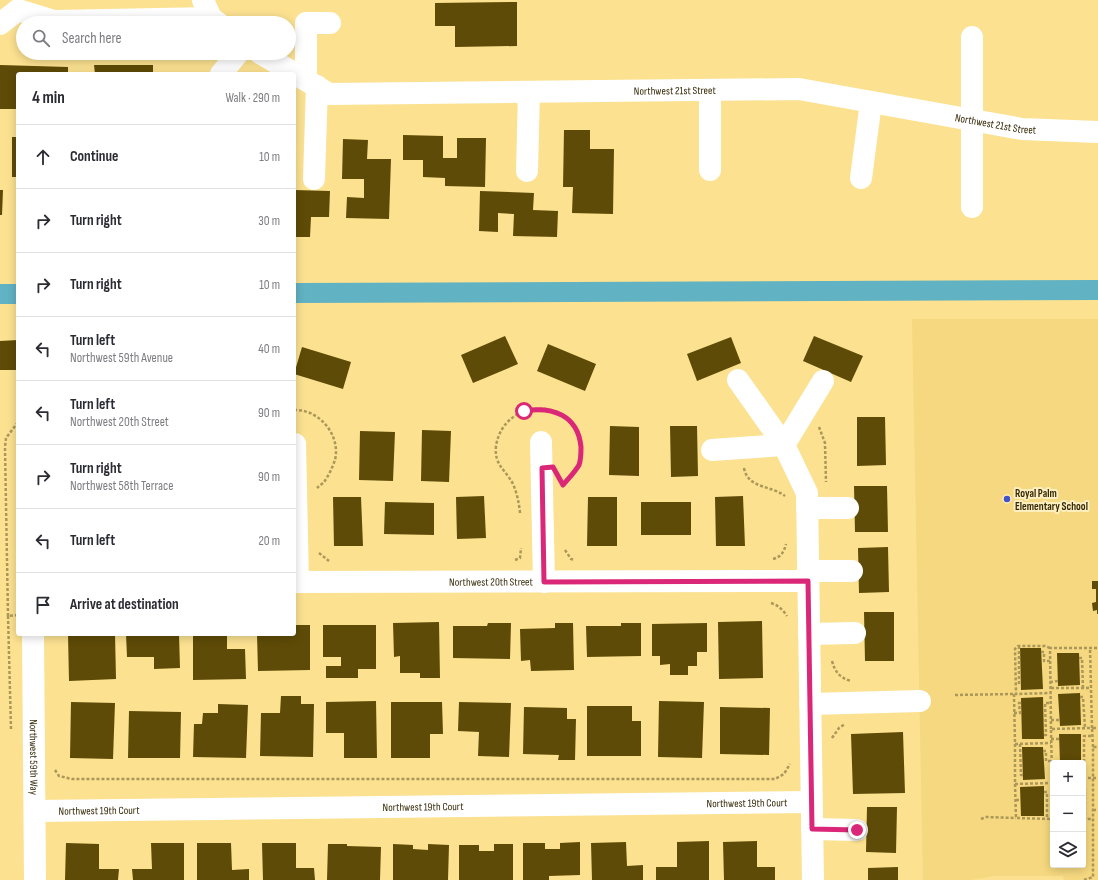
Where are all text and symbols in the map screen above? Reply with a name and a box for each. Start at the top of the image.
search box [16,16,296,60]
icon: search [30,27,52,49]
text: Search here [62,29,122,48]
street label: Northwest 21st Street [634,83,716,97]
text: 4 min [32,88,65,108]
text: Walk · 290 m [225,90,280,106]
street label: Northwest 21st Street [954,111,1037,136]
icon: ahead [32,146,54,168]
text: Continue [70,147,119,166]
text: 10 m [259,149,280,165]
icon: right [32,210,54,232]
text: Turn right [70,211,122,230]
text: 30 m [258,213,280,229]
icon: right [32,274,54,296]
text: Turn right [70,275,122,294]
text: 10 m [259,277,280,293]
text: Turn left [70,331,115,350]
icon: left [32,338,54,360]
text: 40 m [258,341,280,357]
text: Northwest 59th Avenue [70,350,173,366]
text: Turn left [70,395,115,414]
icon: left [32,402,54,424]
route start [515,402,533,420]
text: 90 m [258,405,280,421]
text: Northwest 20th Street [70,414,169,430]
text: Turn right [70,459,122,478]
icon: right [32,466,54,488]
text: 90 m [258,469,280,485]
text: Northwest 58th Terrace [70,478,173,494]
place label: Royal Palm Elementary School [1015,487,1088,513]
marker: Royal Palm Elementary School [1002,494,1012,504]
icon: left [32,530,54,552]
text: Turn left [70,531,115,550]
text: 20 m [258,533,280,549]
street label: Northwest 20th Street [449,575,534,588]
icon: arrive [32,594,54,616]
text: Arrive at destination [70,595,179,614]
street label: Northwest 59th Way [27,719,41,796]
map controls [1050,760,1086,868]
button: + [1050,760,1086,796]
street label: Northwest 19th Court [706,796,788,810]
button: − [1050,796,1086,832]
street label: Northwest 19th Court [382,800,464,813]
street label: Northwest 19th Court [58,803,140,817]
route end [848,821,866,839]
button: layers [1050,832,1086,868]

